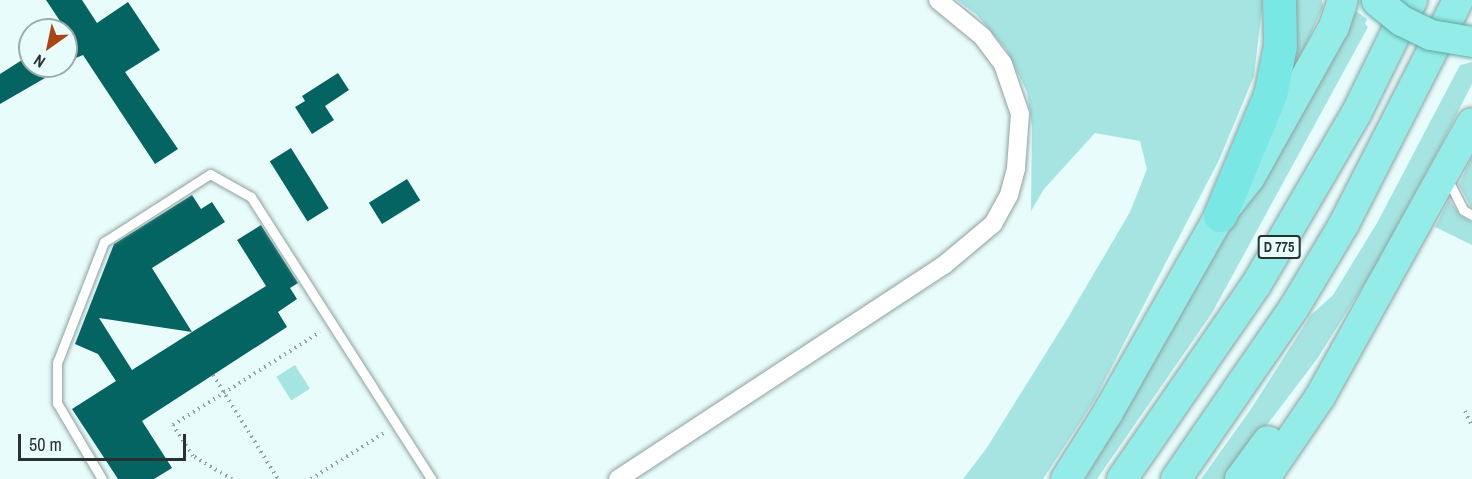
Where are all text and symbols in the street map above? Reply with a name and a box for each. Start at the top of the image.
north arrow [18,18,78,78]
text: N [29,50,49,73]
road number: D 775 [1256,236,1302,258]
scale bar [21,422,189,460]
text: 50 m [29,432,62,457]

